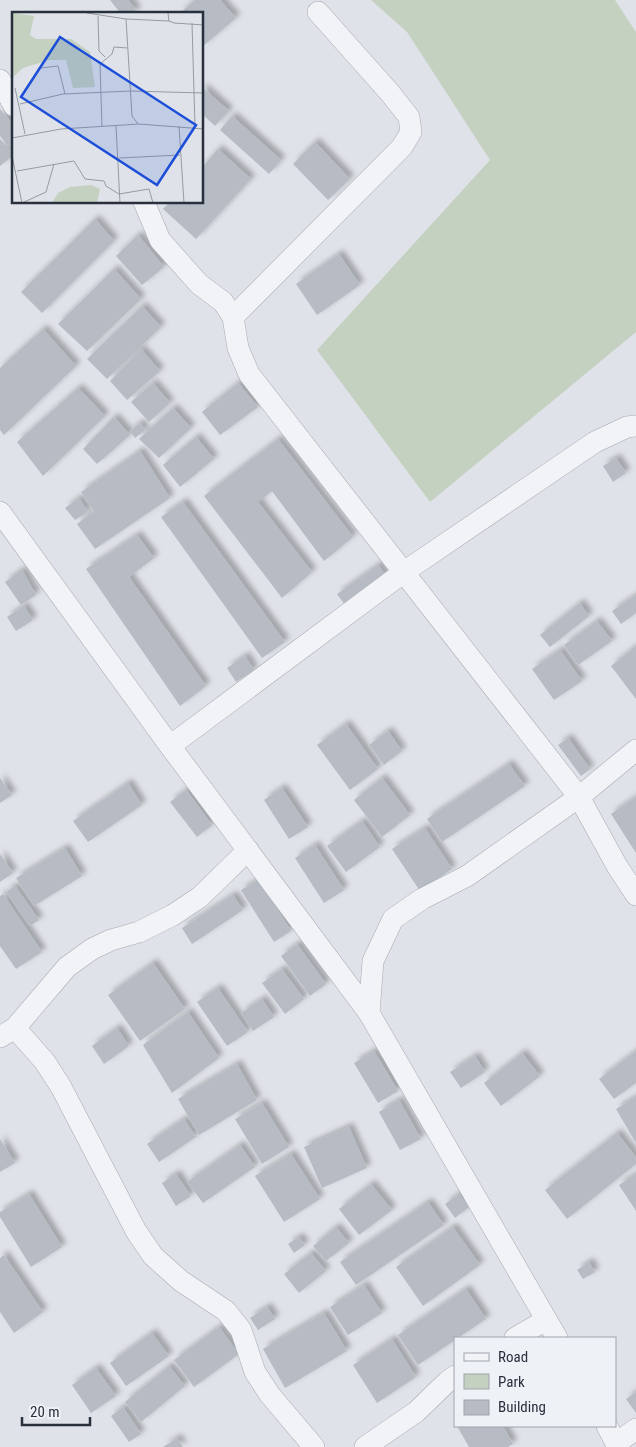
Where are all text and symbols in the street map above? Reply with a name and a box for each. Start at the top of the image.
inset map [12,12,204,204]
legend [454,1337,616,1427]
text: Road [498,1348,528,1366]
text: Park [498,1373,525,1391]
scale bar [22,1394,90,1426]
text: Building [498,1398,546,1416]
text: 20 m [30,1403,60,1421]

